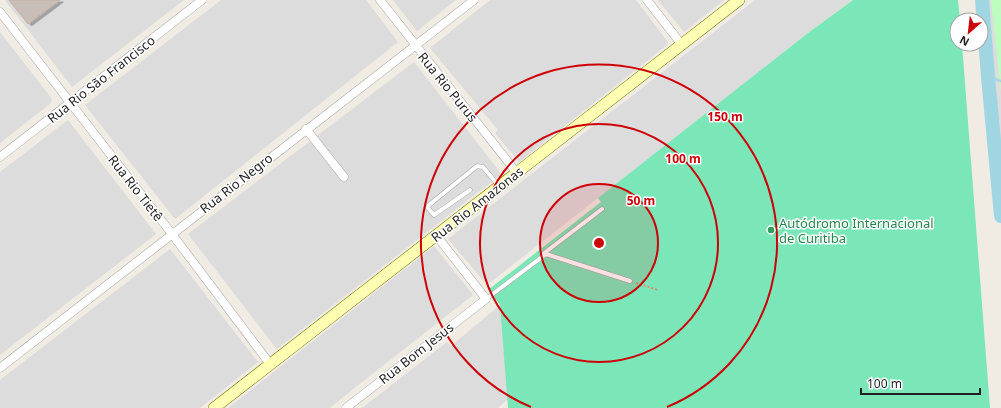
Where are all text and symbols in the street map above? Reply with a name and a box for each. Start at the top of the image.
north arrow [949,12,989,52]
street label: Rua Rio São Francisco [43,31,159,127]
text: N [957,33,972,50]
street label: Rua Rio Purus [414,48,482,126]
text: 150 m [707,108,743,125]
street label: Rua Rio Negro [196,149,276,217]
text: 100 m [665,150,701,167]
street label: Rua Rio Tietê [104,151,168,225]
street label: Rua Rio Amazonas [427,162,527,246]
text: 50 m [627,192,655,209]
place label: Autódromo Internacional de Curitiba [779,214,934,247]
marker: Autódromo Internacional de Curitiba [766,225,776,235]
centre of rings [592,236,606,250]
street label: Rua Bom Jesus [375,318,457,388]
scale bar [861,370,980,396]
text: 100 m [867,375,902,392]

